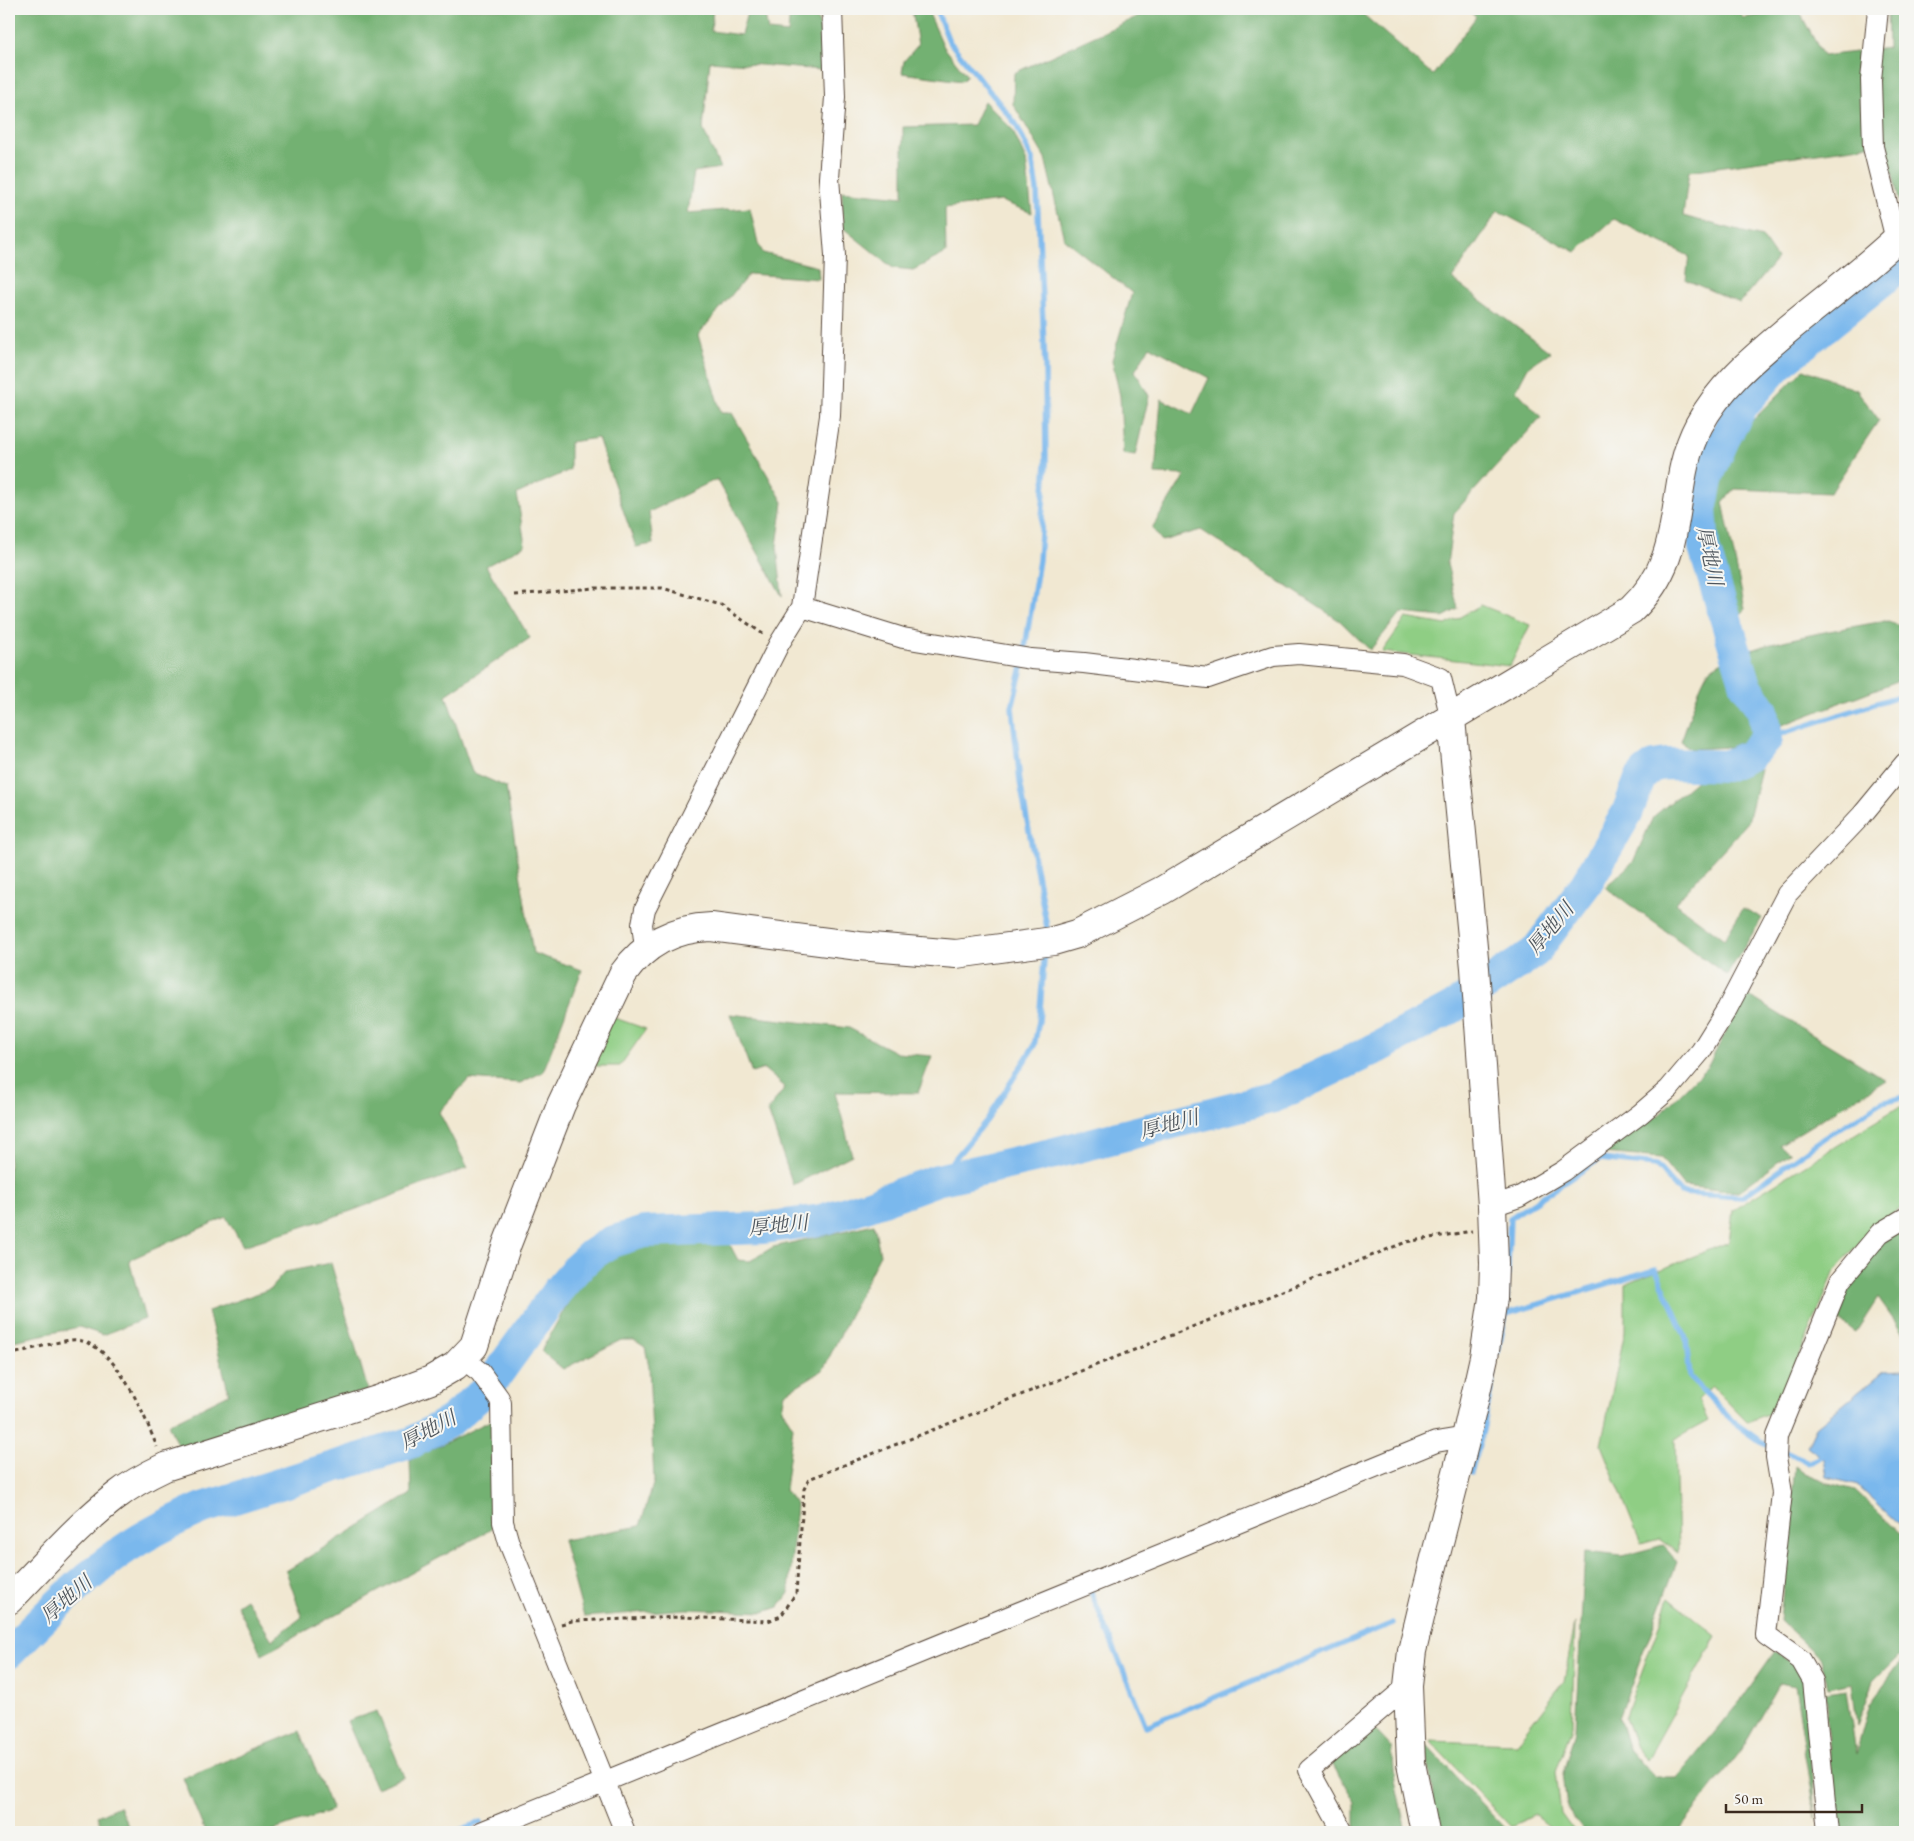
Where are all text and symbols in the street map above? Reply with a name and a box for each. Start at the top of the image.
water label: 厚地川 [1691,524,1729,590]
water label: 厚地川 [1521,895,1581,959]
water label: 厚地川 [1137,1103,1203,1144]
water label: 厚地川 [747,1209,811,1241]
water label: 厚地川 [395,1403,462,1456]
water label: 厚地川 [35,1568,99,1628]
scale bar [1726,1781,1863,1813]
text: 50 m [1734,1789,1763,1808]

